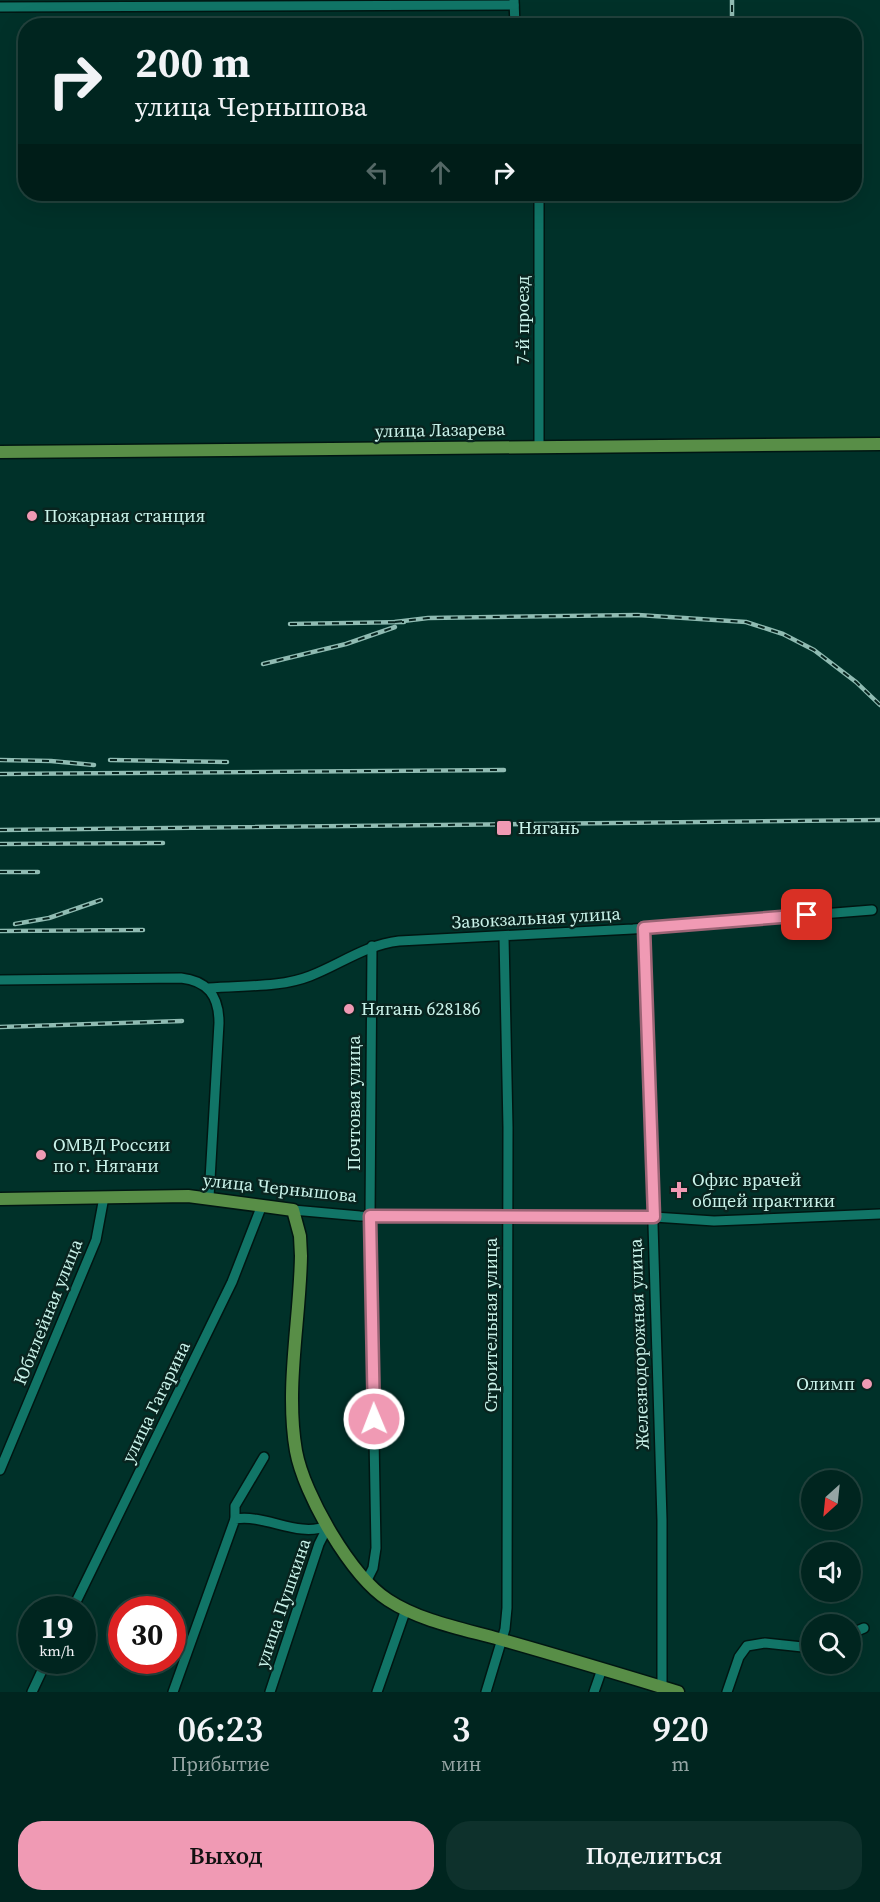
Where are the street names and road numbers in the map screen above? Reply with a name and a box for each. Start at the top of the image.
street label: 7-й проезд [510,275,535,365]
street label: улица Лазарева [374,416,506,443]
street label: Завокзальная улица [451,901,622,934]
street label: Почтовая улица [341,1034,366,1171]
street label: улица Чернышова [202,1167,359,1208]
street label: Юбилейная улица [7,1234,88,1388]
street label: Строительная улица [478,1237,503,1412]
street label: Железнодорожная улица [622,1237,655,1450]
street label: улица Гагарина [115,1336,196,1467]
street label: улица Пушкина [249,1534,317,1671]

